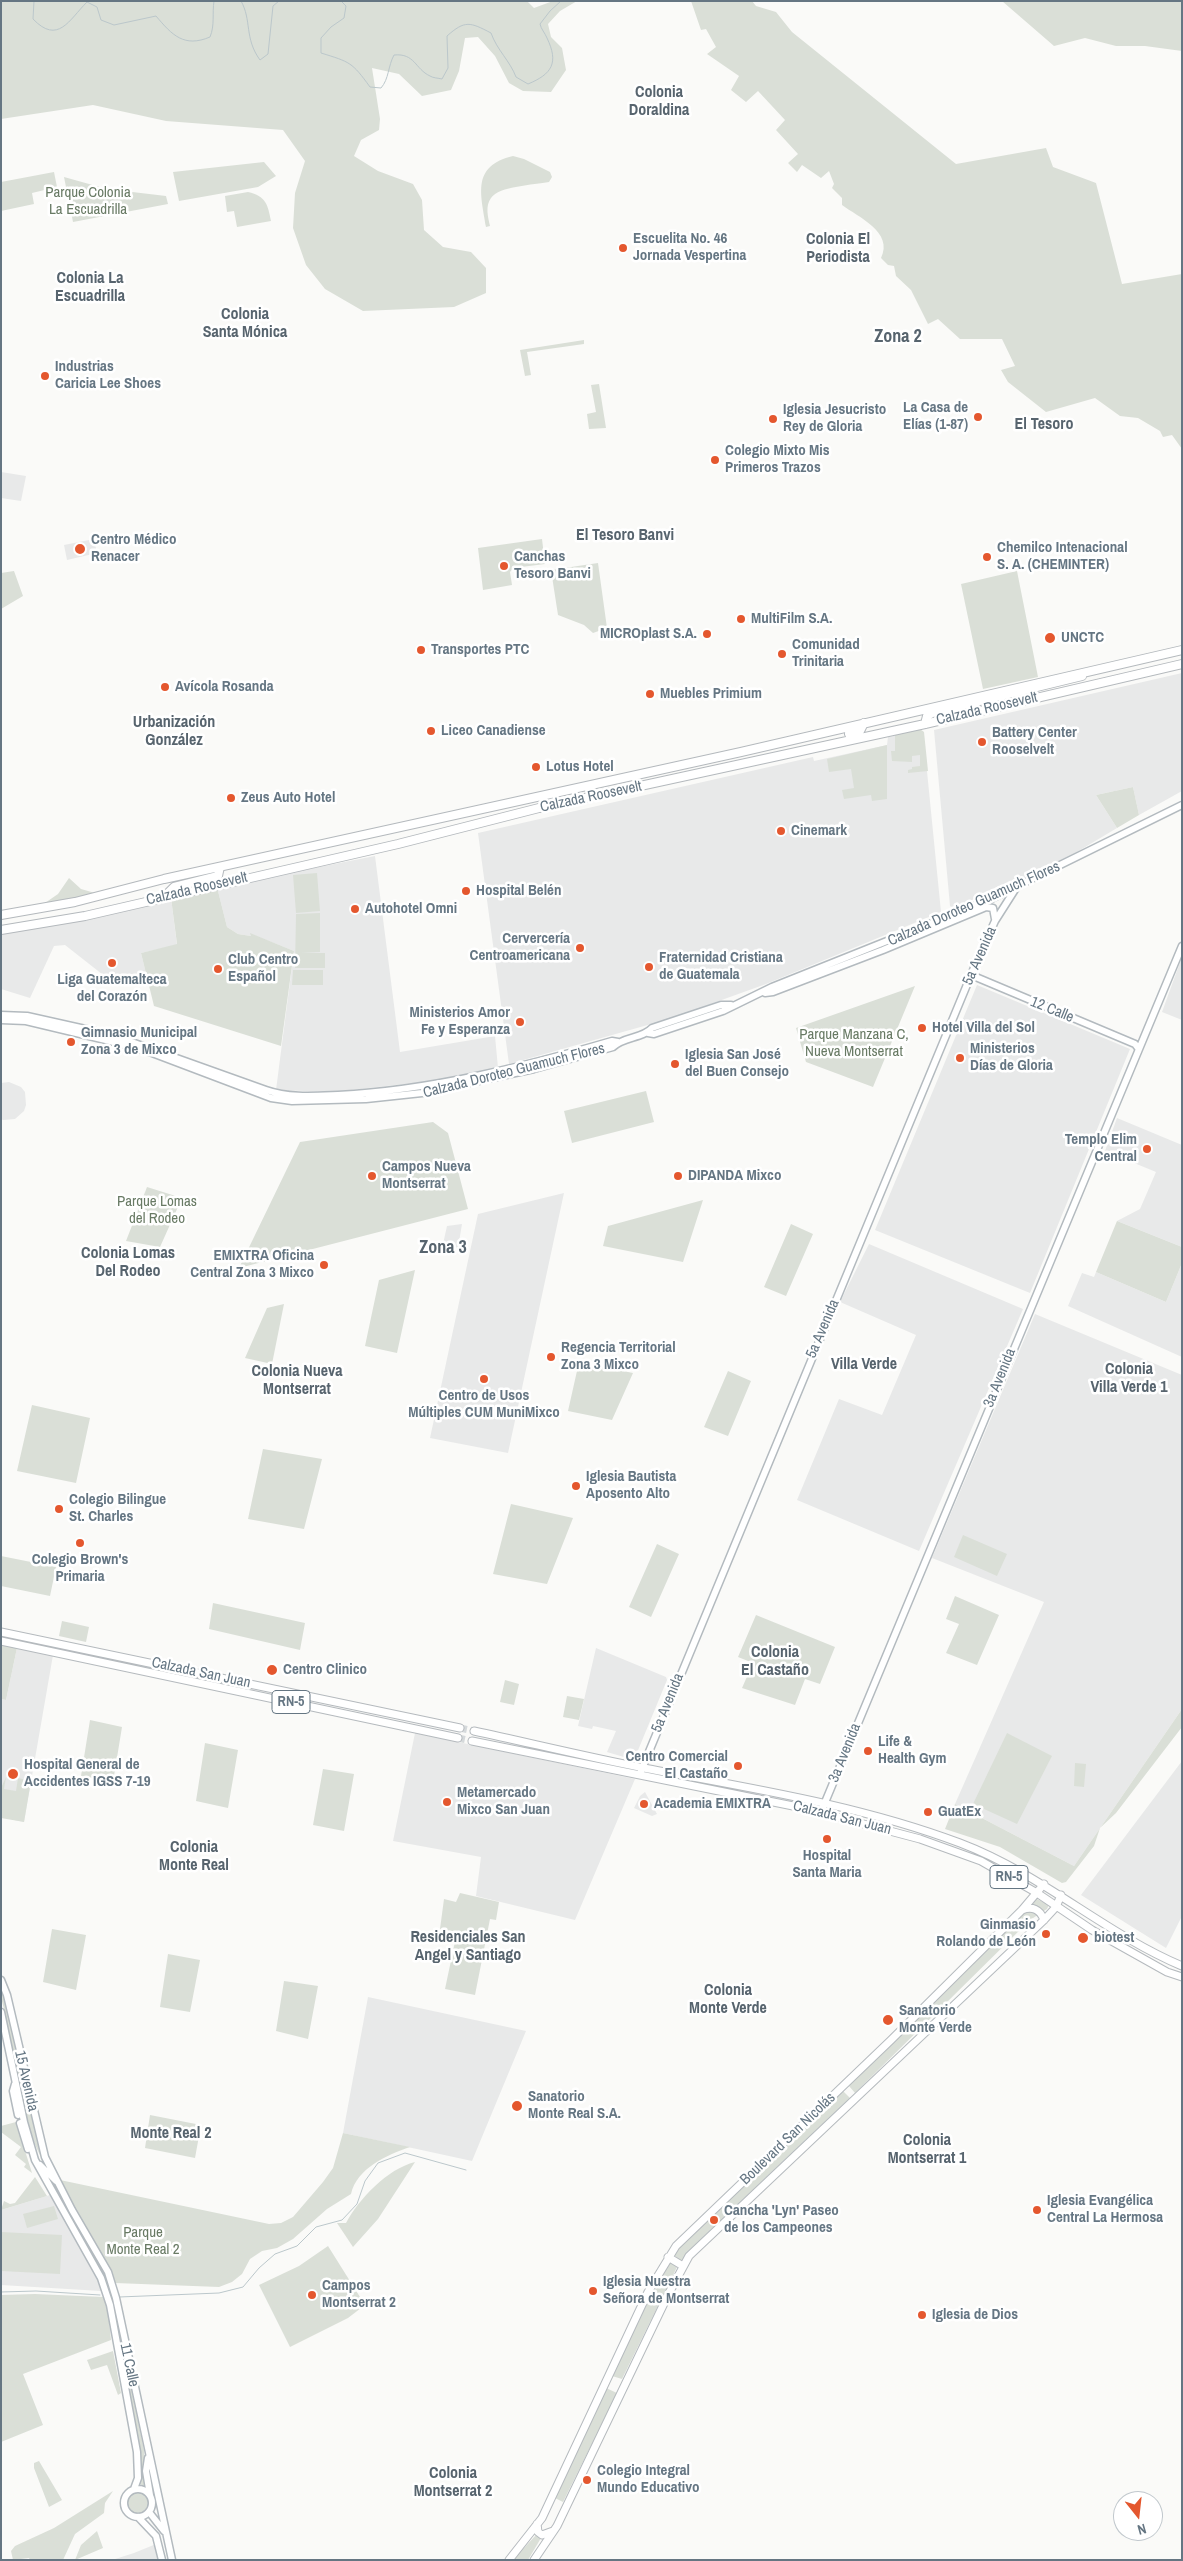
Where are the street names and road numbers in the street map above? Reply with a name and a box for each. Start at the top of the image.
street label: Calzada Roosevelt [935,689,1039,729]
street label: Calzada Roosevelt [539,777,643,817]
street label: Calzada Doroteo Guamuch Flores [885,858,1063,950]
street label: Calzada Roosevelt [145,869,249,909]
street label: 5a Avenida [959,924,1001,988]
street label: 12 Calle [1028,993,1076,1027]
street label: Calzada Doroteo Guamuch Flores [421,1040,607,1102]
street label: 5a Avenida [803,1297,843,1361]
street label: 3a Avenida [980,1346,1020,1410]
street label: Calzada San Juan [150,1654,252,1692]
street label: 5a Avenida [648,1671,688,1735]
road number: RN-5 [272,1690,310,1714]
street label: 3a Avenida [825,1721,865,1785]
street label: Calzada San Juan [791,1797,893,1839]
road number: RN-5 [990,1865,1028,1888]
street label: 15 Avenida [10,2049,42,2113]
street label: Boulevard San Nicolás [737,2089,839,2189]
street label: 11 Calle [116,2342,142,2388]

